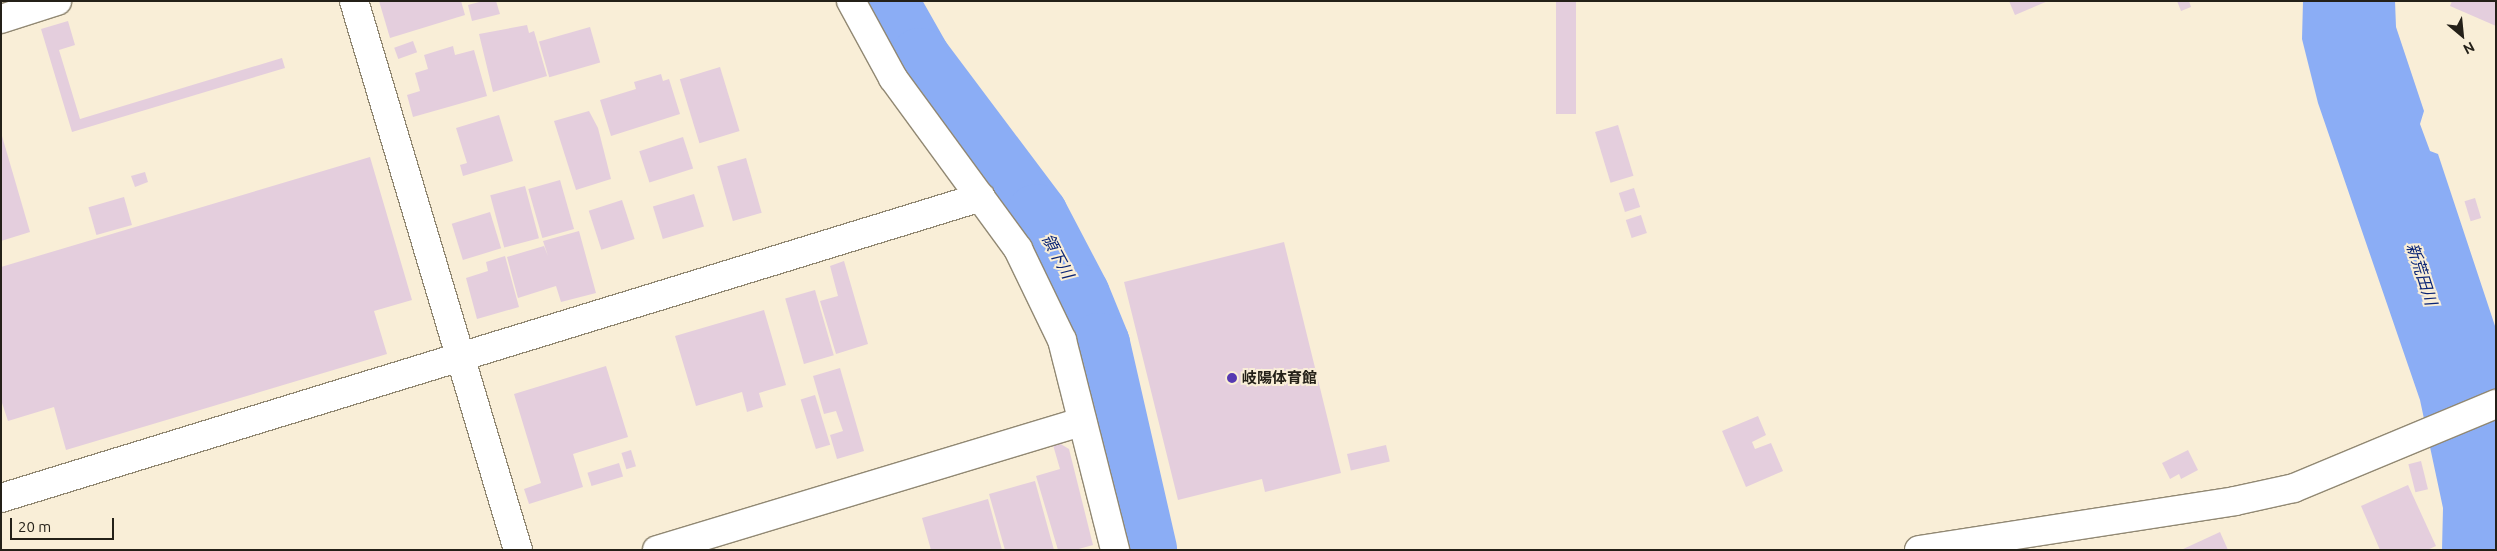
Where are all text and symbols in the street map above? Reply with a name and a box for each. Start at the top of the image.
north arrow [2437,10,2487,60]
text: N [2461,39,2477,58]
water label: 領下川 [1038,230,1078,282]
water label: 新荒田川 [2403,241,2441,307]
place label: 岐陽体育館 [1242,369,1317,387]
marker: 岐陽体育館 [1226,372,1238,384]
scale bar [12,508,116,540]
text: 20 m [18,518,51,535]

